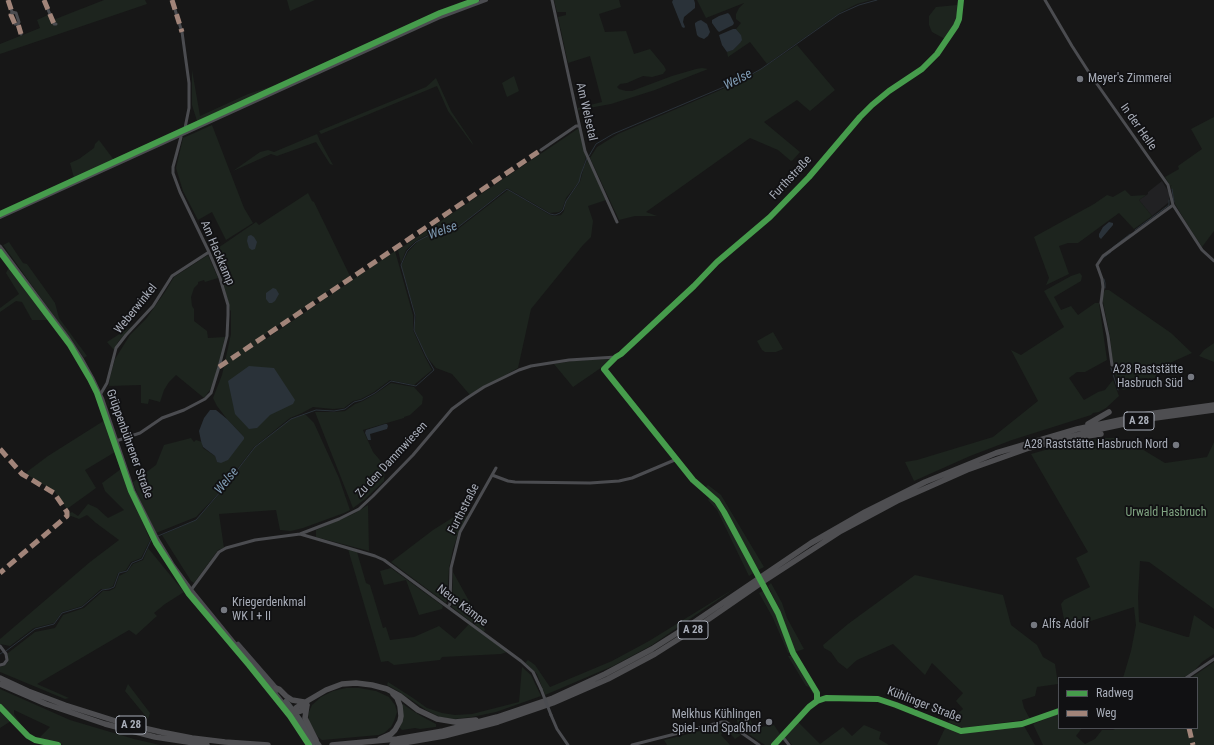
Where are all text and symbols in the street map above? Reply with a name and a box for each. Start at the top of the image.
water label: Welse [721,66,755,94]
place label: Meyer's Zimmerei [1088,72,1171,86]
marker: Meyer's Zimmerei [1075,74,1085,84]
street label: Am Welsetal [572,82,600,142]
street label: In der Helle [1117,101,1159,153]
street label: Furthstraße [767,153,815,203]
street label: Am Hackkamp [197,218,237,288]
water label: Welse [426,219,460,243]
street label: Weberwinkel [112,281,160,337]
place label: A28 Raststätte Hasbruch Süd [1113,363,1183,391]
marker: A28 Raststätte Hasbruch Süd [1186,372,1196,382]
street label: Grüppenbührener Straße [103,387,155,501]
road number: A 28 [1124,412,1154,430]
street label: Zu den Dammwiesen [353,419,431,501]
place label: A28 Raststätte Hasbruch Nord [1024,438,1168,452]
marker: A28 Raststätte Hasbruch Nord [1171,440,1181,450]
water label: Welse [212,464,242,498]
street label: Furthstraße [445,481,483,537]
park label: Urwald Hasbruch [1126,506,1206,520]
street label: Neue Kämpe [434,582,490,630]
place label: Kriegerdenkmal WK I + II [232,596,306,624]
marker: Kriegerdenkmal WK I + II [219,605,229,615]
place label: Alfs Adolf [1042,618,1089,632]
marker: Alfs Adolf [1029,620,1039,630]
road number: A 28 [678,621,708,639]
legend [1058,677,1198,729]
street label: Kühlinger Straße [885,684,963,726]
text: Radweg [1096,686,1133,700]
text: Weg [1096,706,1117,720]
place label: Melkhus Kühlingen Spiel- und Spaßhof [672,708,761,736]
road number: A 28 [116,716,146,734]
marker: Melkhus Kühlingen Spiel- und Spaßhof [764,717,774,727]

